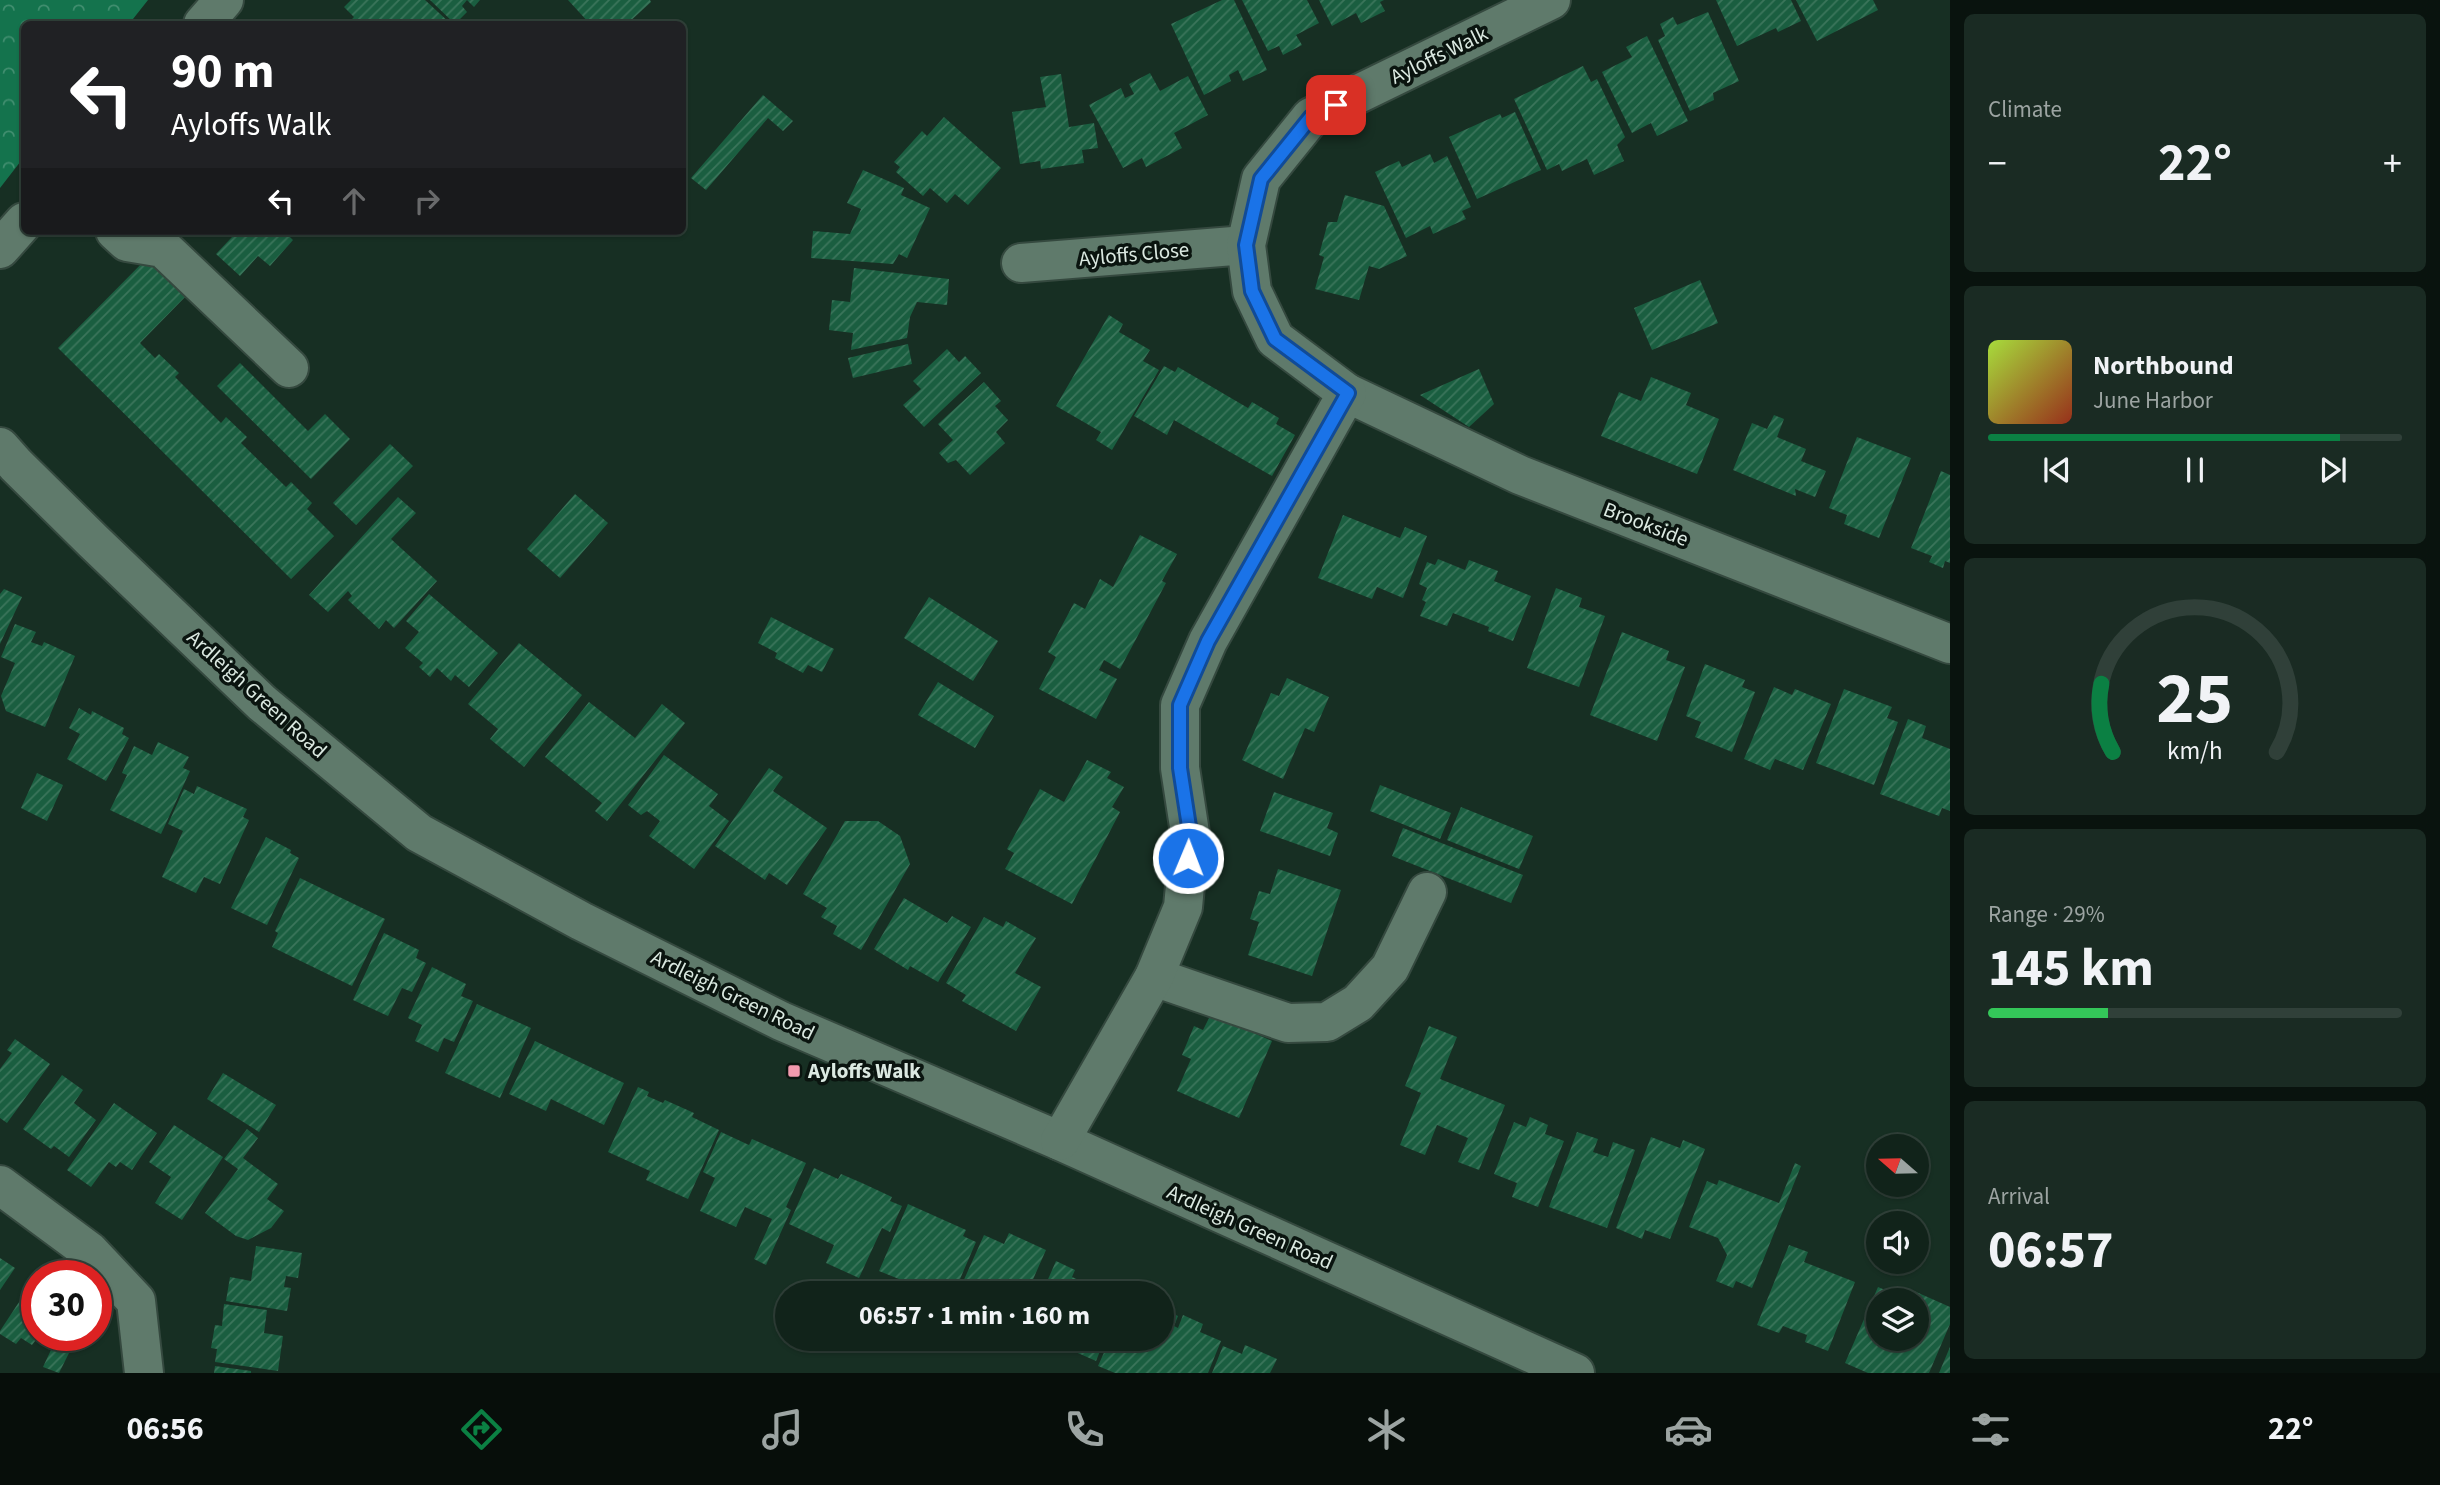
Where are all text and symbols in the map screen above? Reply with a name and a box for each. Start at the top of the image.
street label: Ayloffs Walk [1385,18,1493,92]
text: 90 m [171,37,275,107]
icon: left [56,49,147,140]
pin [1306,75,1366,135]
icon: arrive [1317,86,1355,124]
text: Climate [1988,93,2062,126]
text: Ayloffs Walk [171,102,331,148]
text: 22° [2158,127,2232,201]
text: − [1988,137,2007,191]
text: + [2383,137,2402,191]
icon: left [262,182,300,220]
icon: ahead [335,182,373,220]
icon: right [408,182,446,220]
street label: Ayloffs Close [1078,234,1190,274]
text: Northbound [2093,347,2234,384]
text: June Harbor [2093,384,2213,417]
icon: previous [2038,451,2076,489]
icon: pause [2176,451,2214,489]
icon: next [2314,451,2352,489]
street label: Brookside [1599,494,1693,554]
street label: Ardleigh Green Road [180,623,334,765]
text: 25 [2157,648,2233,752]
text: km/h [2167,733,2223,769]
position arrow [1151,821,1225,895]
text: Range · 29% [1988,898,2105,931]
text: 145 km [1988,932,2154,1006]
street label: Ardleigh Green Road [646,942,820,1048]
place label: Ayloffs Walk [807,1056,921,1086]
marker: Ayloffs Walk [786,1063,802,1079]
north arrow [1866,1134,1928,1197]
map controls [1866,1134,1929,1351]
street label: Ardleigh Green Road [1162,1177,1338,1277]
text: Arrival [1988,1180,2050,1213]
button: sound [1866,1211,1929,1274]
text: 06:57 [1988,1214,2113,1288]
speed limit sign: 30 [21,1260,112,1351]
button: layers [1866,1288,1929,1351]
text: 06:57 · 1 min · 160 m [859,1297,1090,1334]
icon: directions [457,1405,506,1454]
icon: music [758,1405,807,1454]
icon: phone [1060,1405,1109,1454]
icon: climate [1362,1405,1411,1454]
icon: car [1664,1405,1713,1454]
icon: filters [1966,1405,2015,1454]
text: 06:56 [126,1406,204,1452]
text: 22° [2268,1406,2313,1452]

